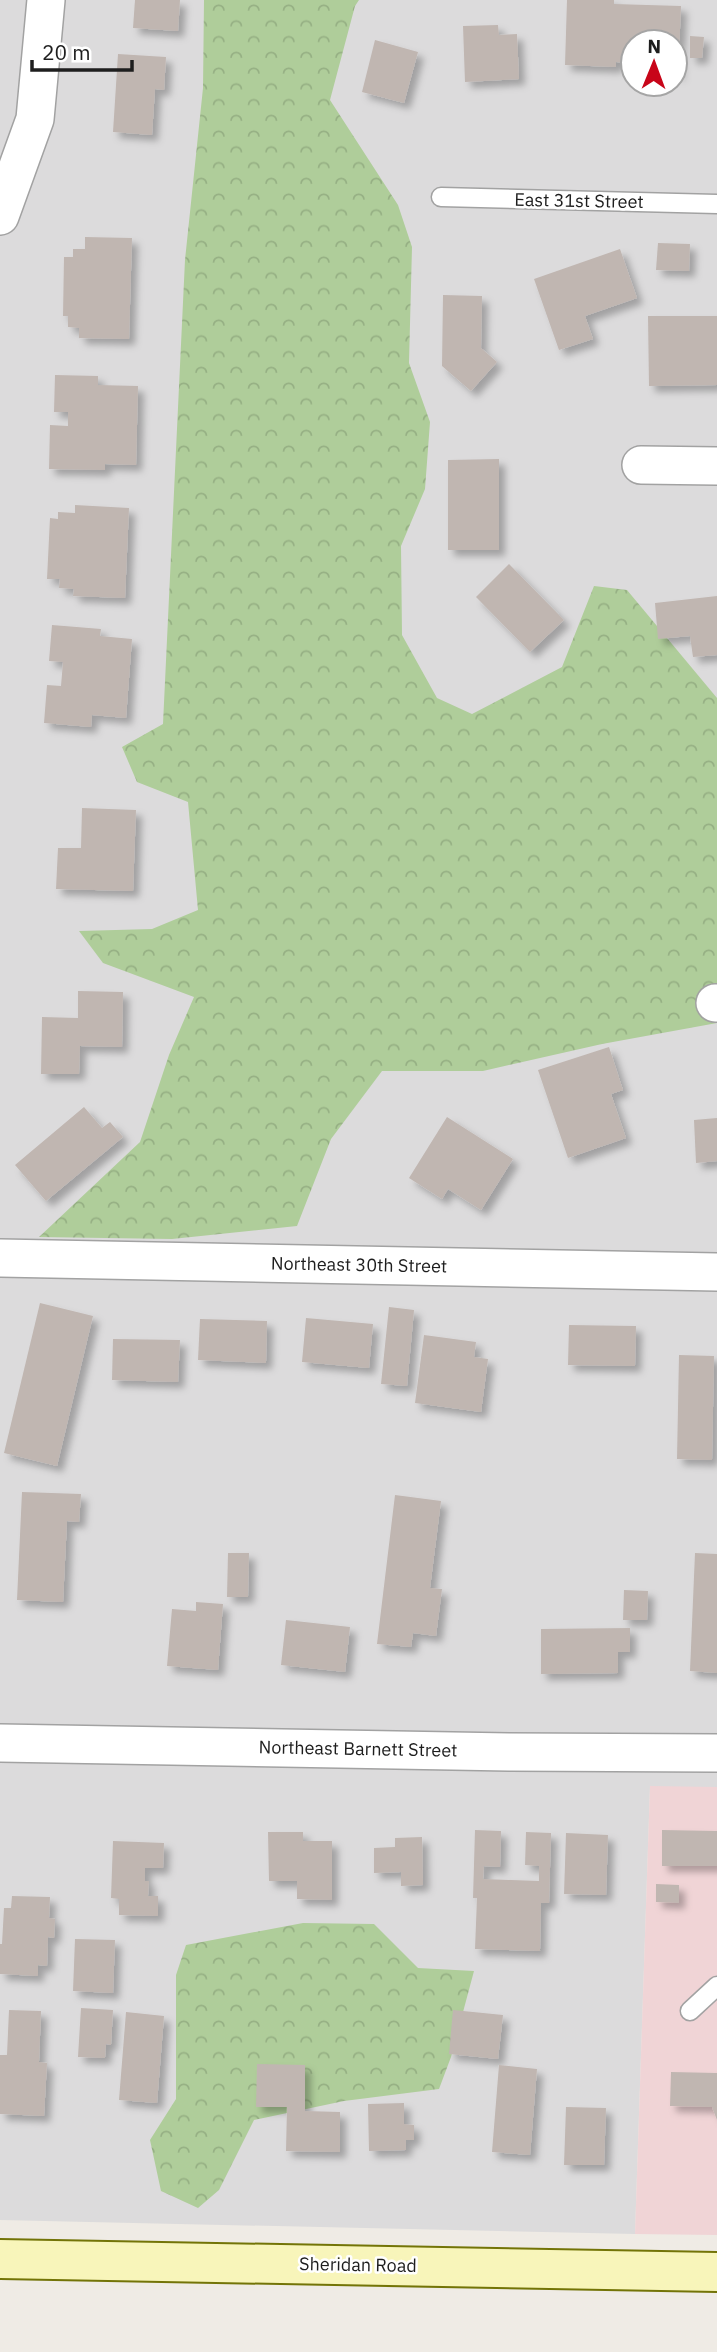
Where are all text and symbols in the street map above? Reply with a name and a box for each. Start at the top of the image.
scale bar [32,28,131,72]
north arrow [619,28,689,98]
text: N [647,34,661,58]
text: 20 m [42,38,91,66]
street label: East 31st Street [514,188,644,213]
street label: Northeast 30th Street [271,1251,447,1278]
street label: Northeast Barnett Street [258,1735,458,1762]
street label: Sheridan Road [299,2252,417,2277]

